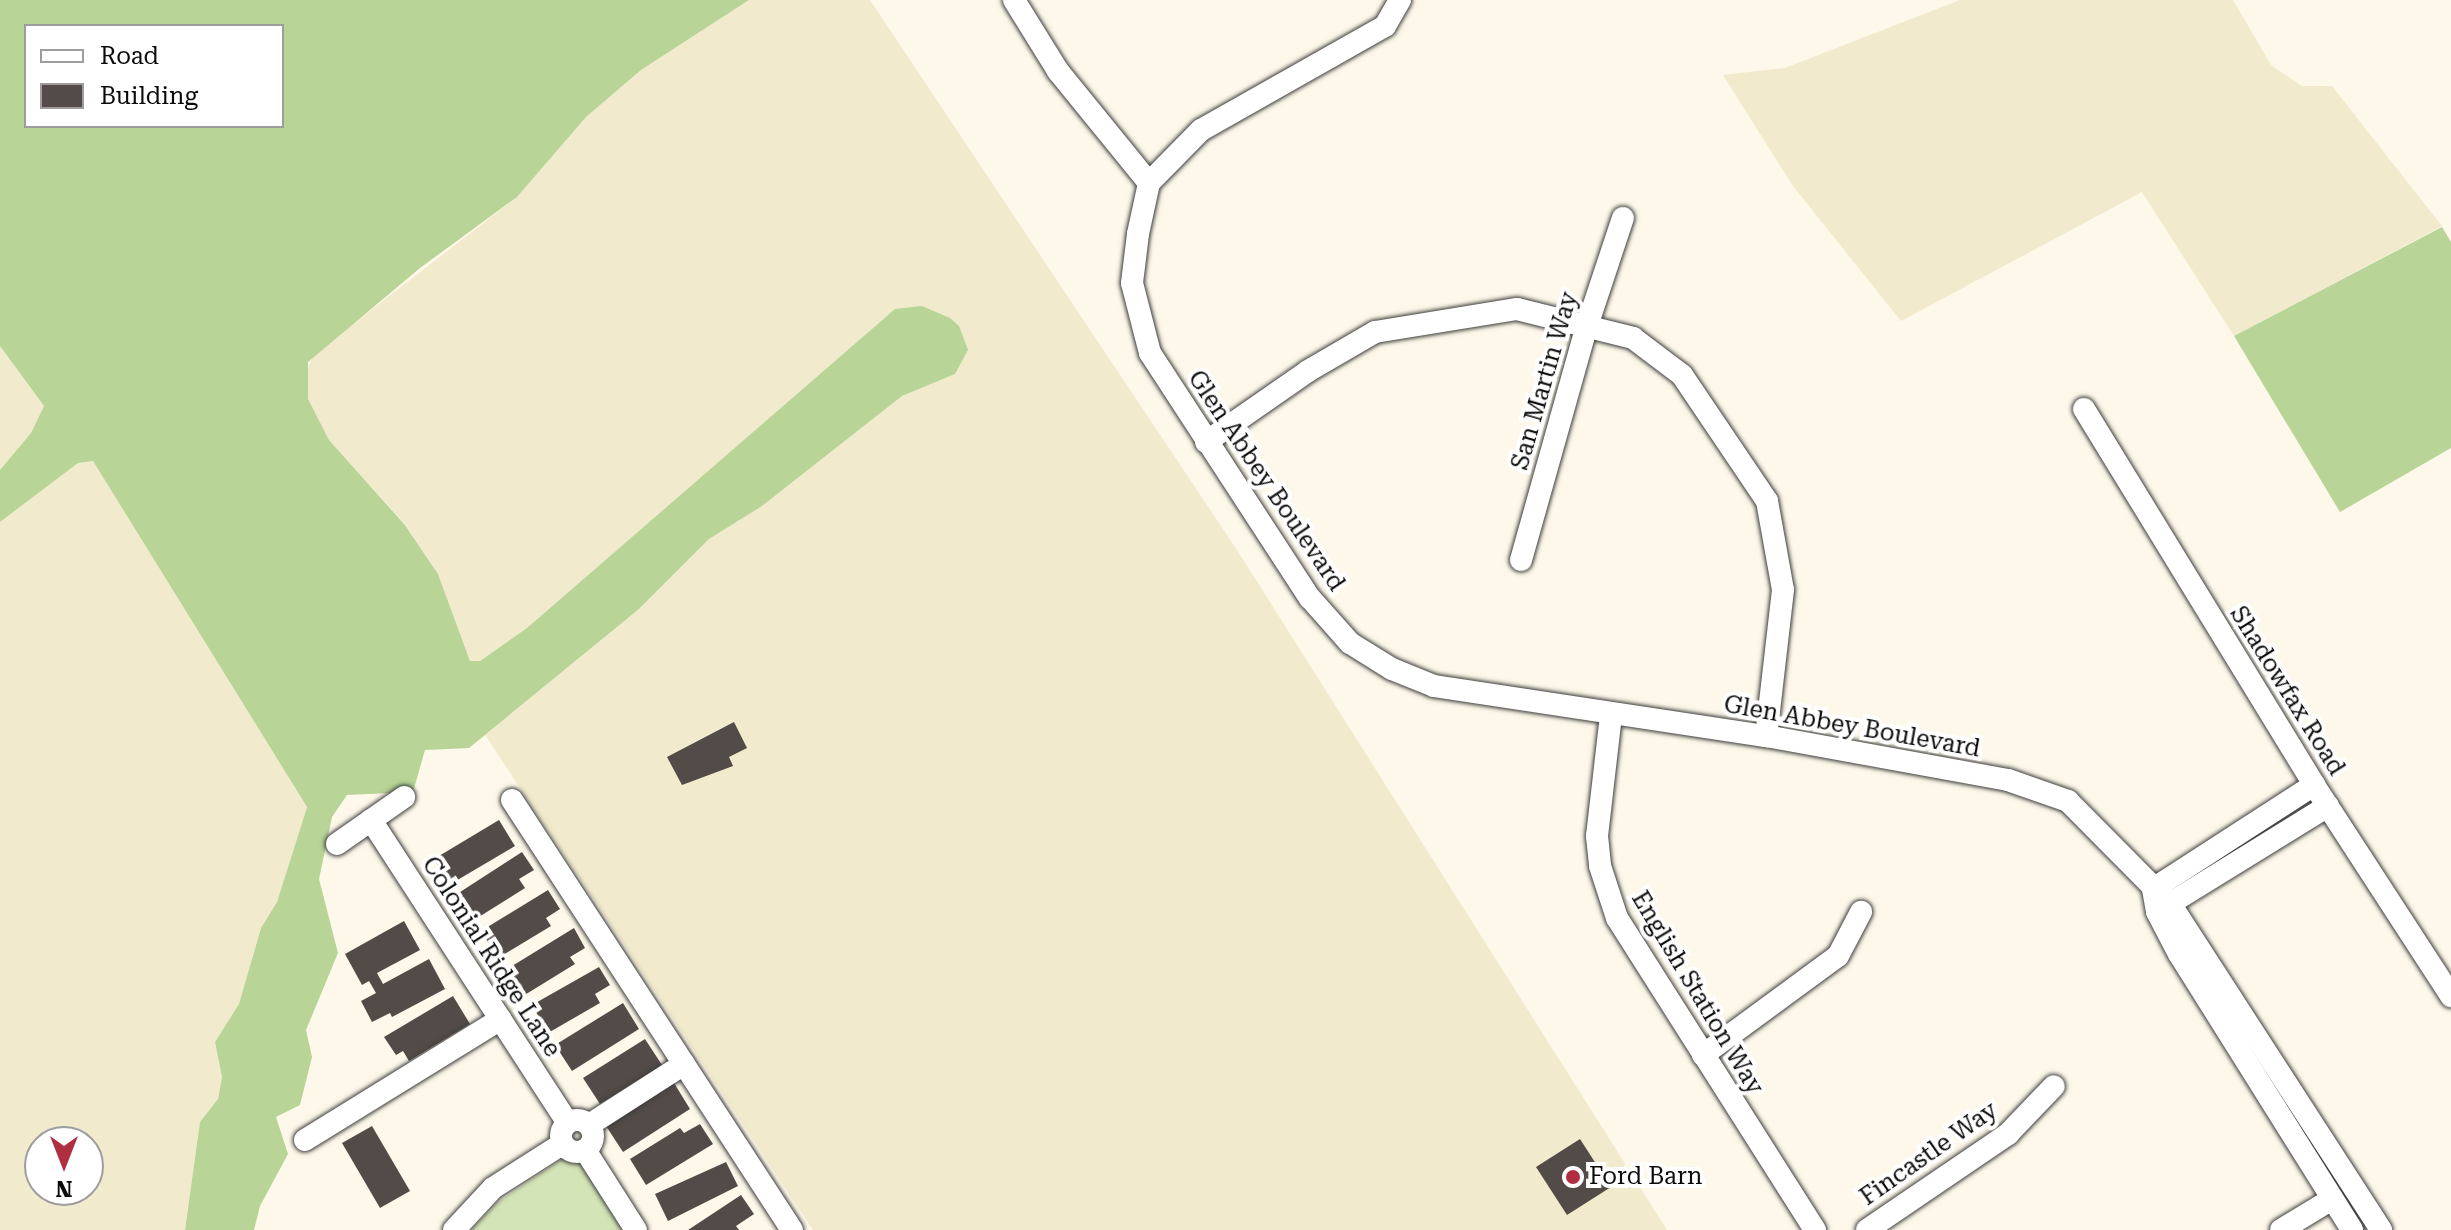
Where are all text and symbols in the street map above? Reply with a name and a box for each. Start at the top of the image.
legend [24,24,284,128]
text: Road [100,42,159,70]
text: Building [100,82,198,110]
street label: San Martin Way [1506,289,1584,473]
street label: Glen Abbey Boulevard [1181,365,1351,597]
street label: Shadowfax Road [2223,601,2351,781]
street label: Glen Abbey Boulevard [1722,690,1982,764]
street label: Colonial Ridge Lane [416,852,566,1062]
street label: English Station Way [1625,886,1769,1100]
street label: Fincastle Way [1855,1096,2003,1212]
north arrow [24,1126,104,1206]
place label: Ford Barn [1589,1163,1702,1191]
marker: Ford Barn [1564,1168,1582,1186]
text: N [56,1176,72,1201]

